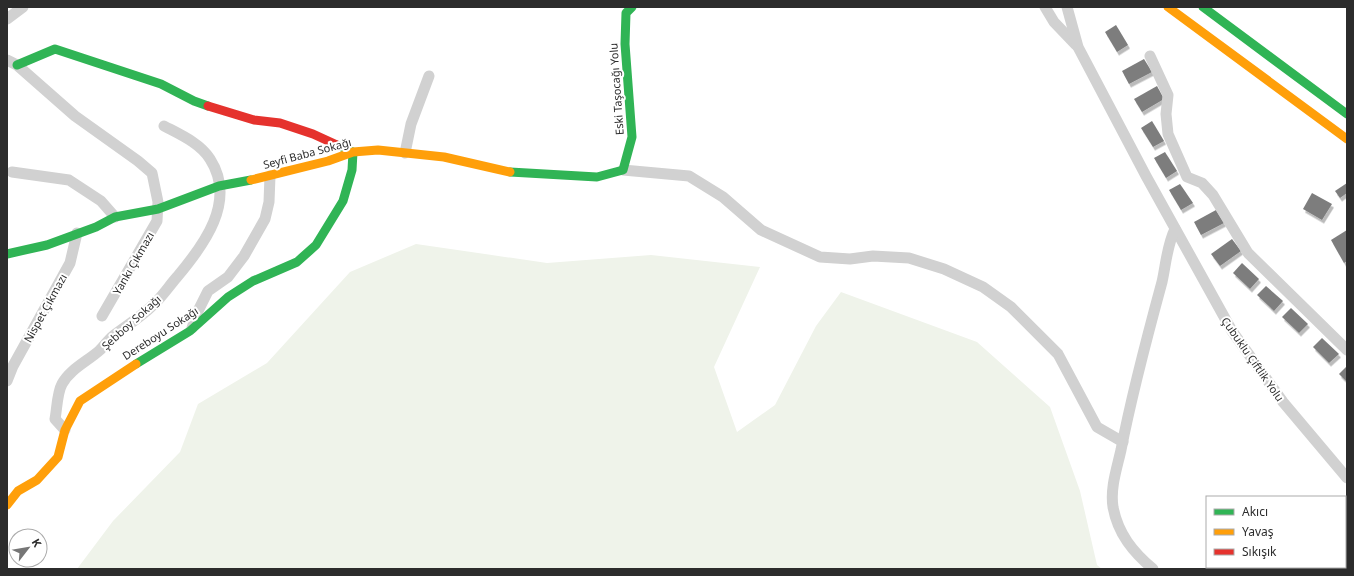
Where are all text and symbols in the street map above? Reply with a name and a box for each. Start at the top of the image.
street label: Eski Taşocağı Yolu [605,43,627,135]
street label: Seyfi Baba Sokağı [261,134,353,172]
street label: Yankı Çıkmazı [109,229,157,297]
street label: Nispet Çıkmazı [20,271,70,345]
street label: Şebboy Sokağı [98,291,164,353]
street label: Dereboyu Sokağı [119,303,201,363]
street label: Çubuklu Çiftlik Yolu [1218,314,1288,404]
legend [1206,496,1346,568]
text: Akıcı [1242,503,1268,520]
text: Yavaş [1242,523,1274,540]
north arrow [8,528,48,568]
text: K [29,536,46,550]
text: Sıkışık [1242,543,1277,560]

